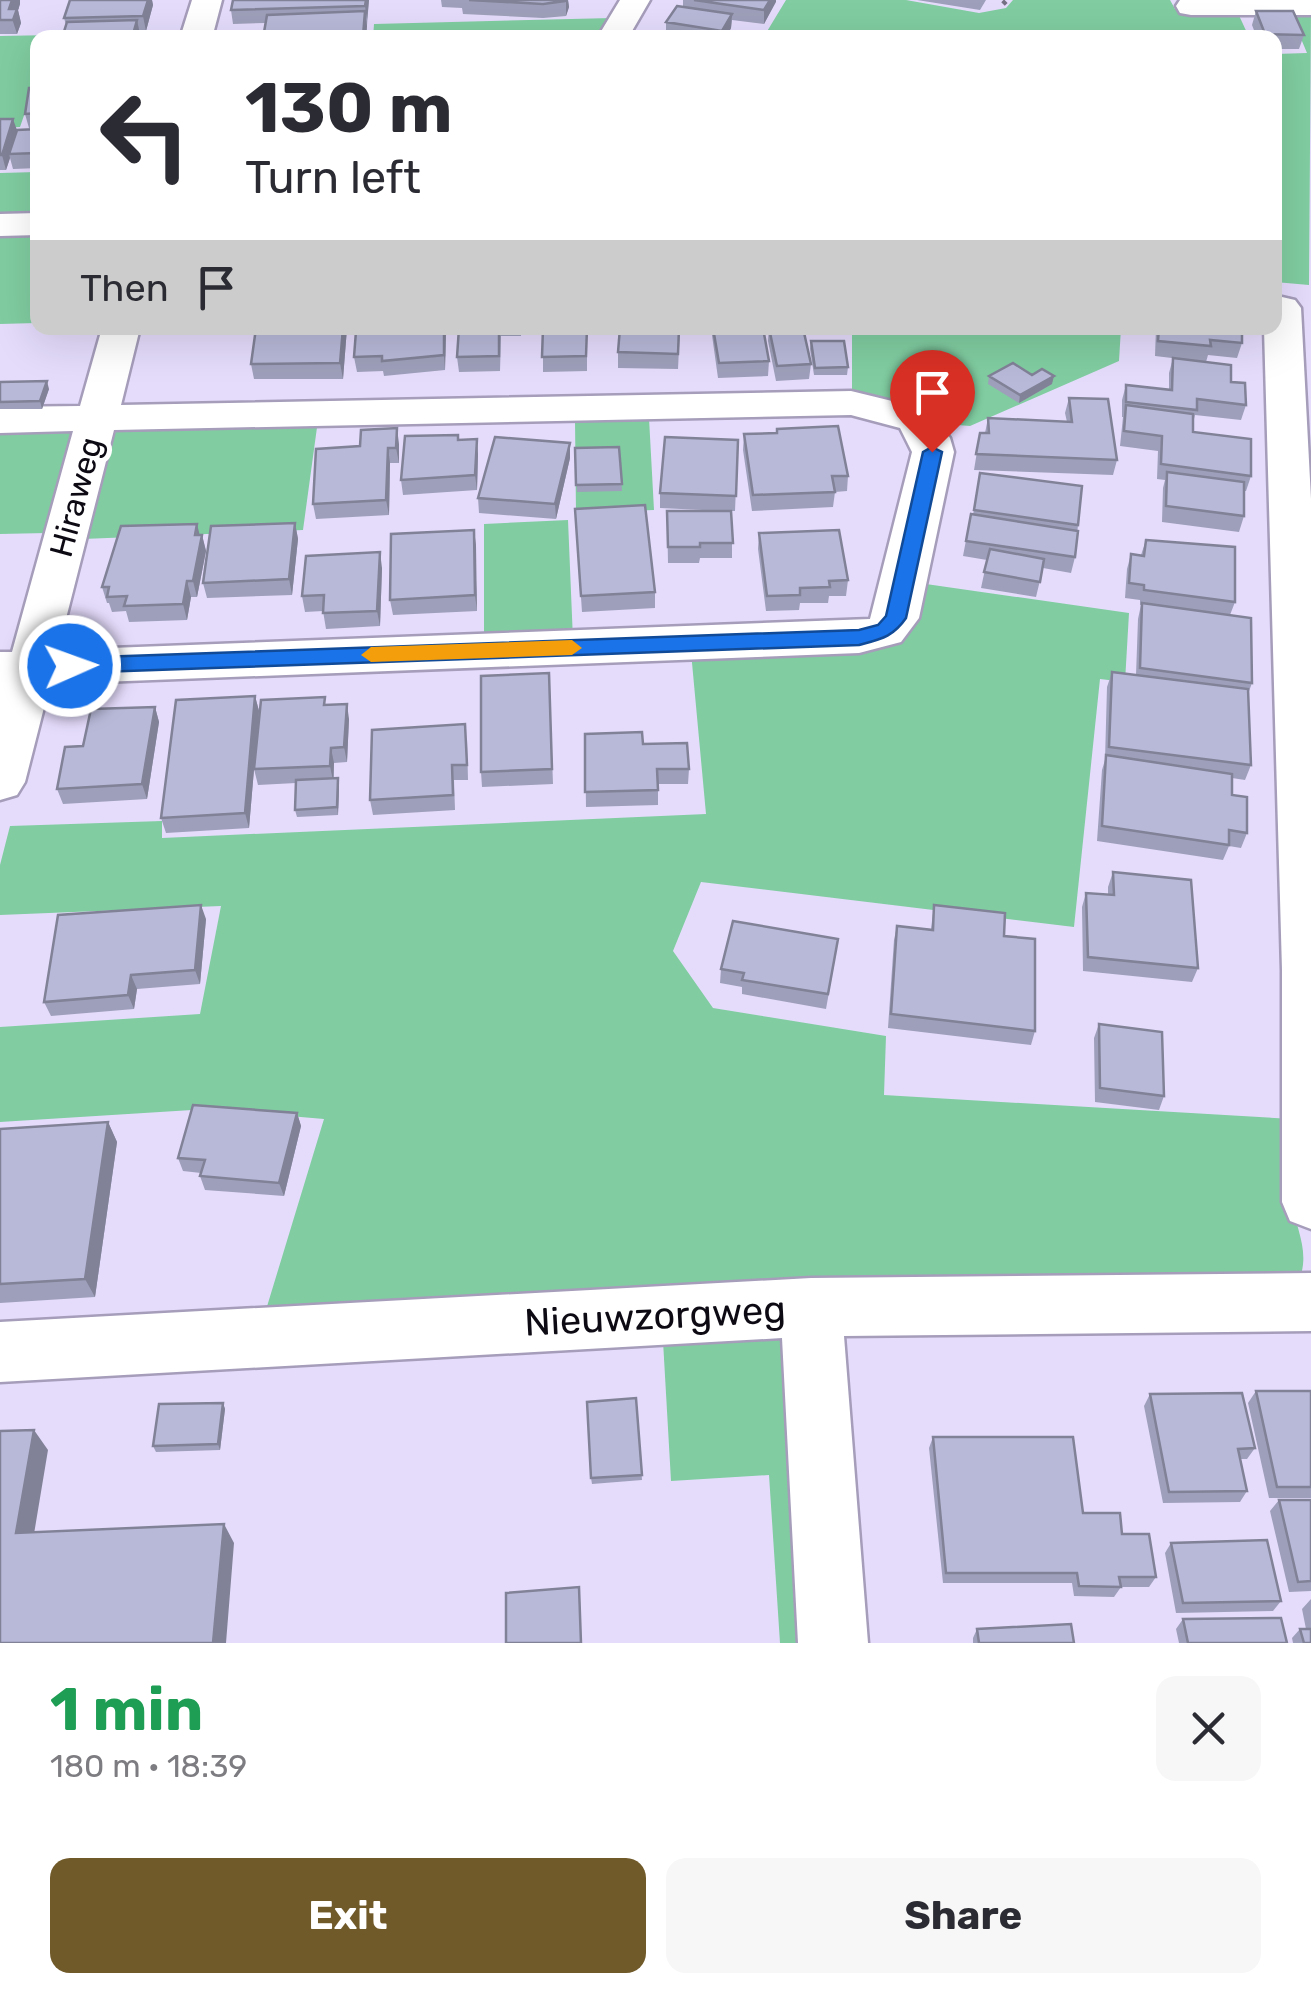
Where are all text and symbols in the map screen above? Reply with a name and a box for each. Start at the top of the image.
text: 130 m [245,67,453,150]
icon: left [80,70,210,200]
text: Turn left [245,151,421,204]
icon: arrive [189,260,244,315]
text: Then [80,265,169,311]
pin [890,350,975,453]
icon: arrive [905,365,960,420]
street label: Hiraweg [42,433,110,561]
position arrow [18,614,122,718]
street label: Nieuwzorgweg [523,1286,787,1346]
text: 1 min [50,1674,203,1745]
button: close [1156,1676,1261,1781]
text: 180 m · 18:39 [50,1747,247,1785]
button: Exit [50,1858,646,1973]
button: Share [666,1858,1261,1973]

